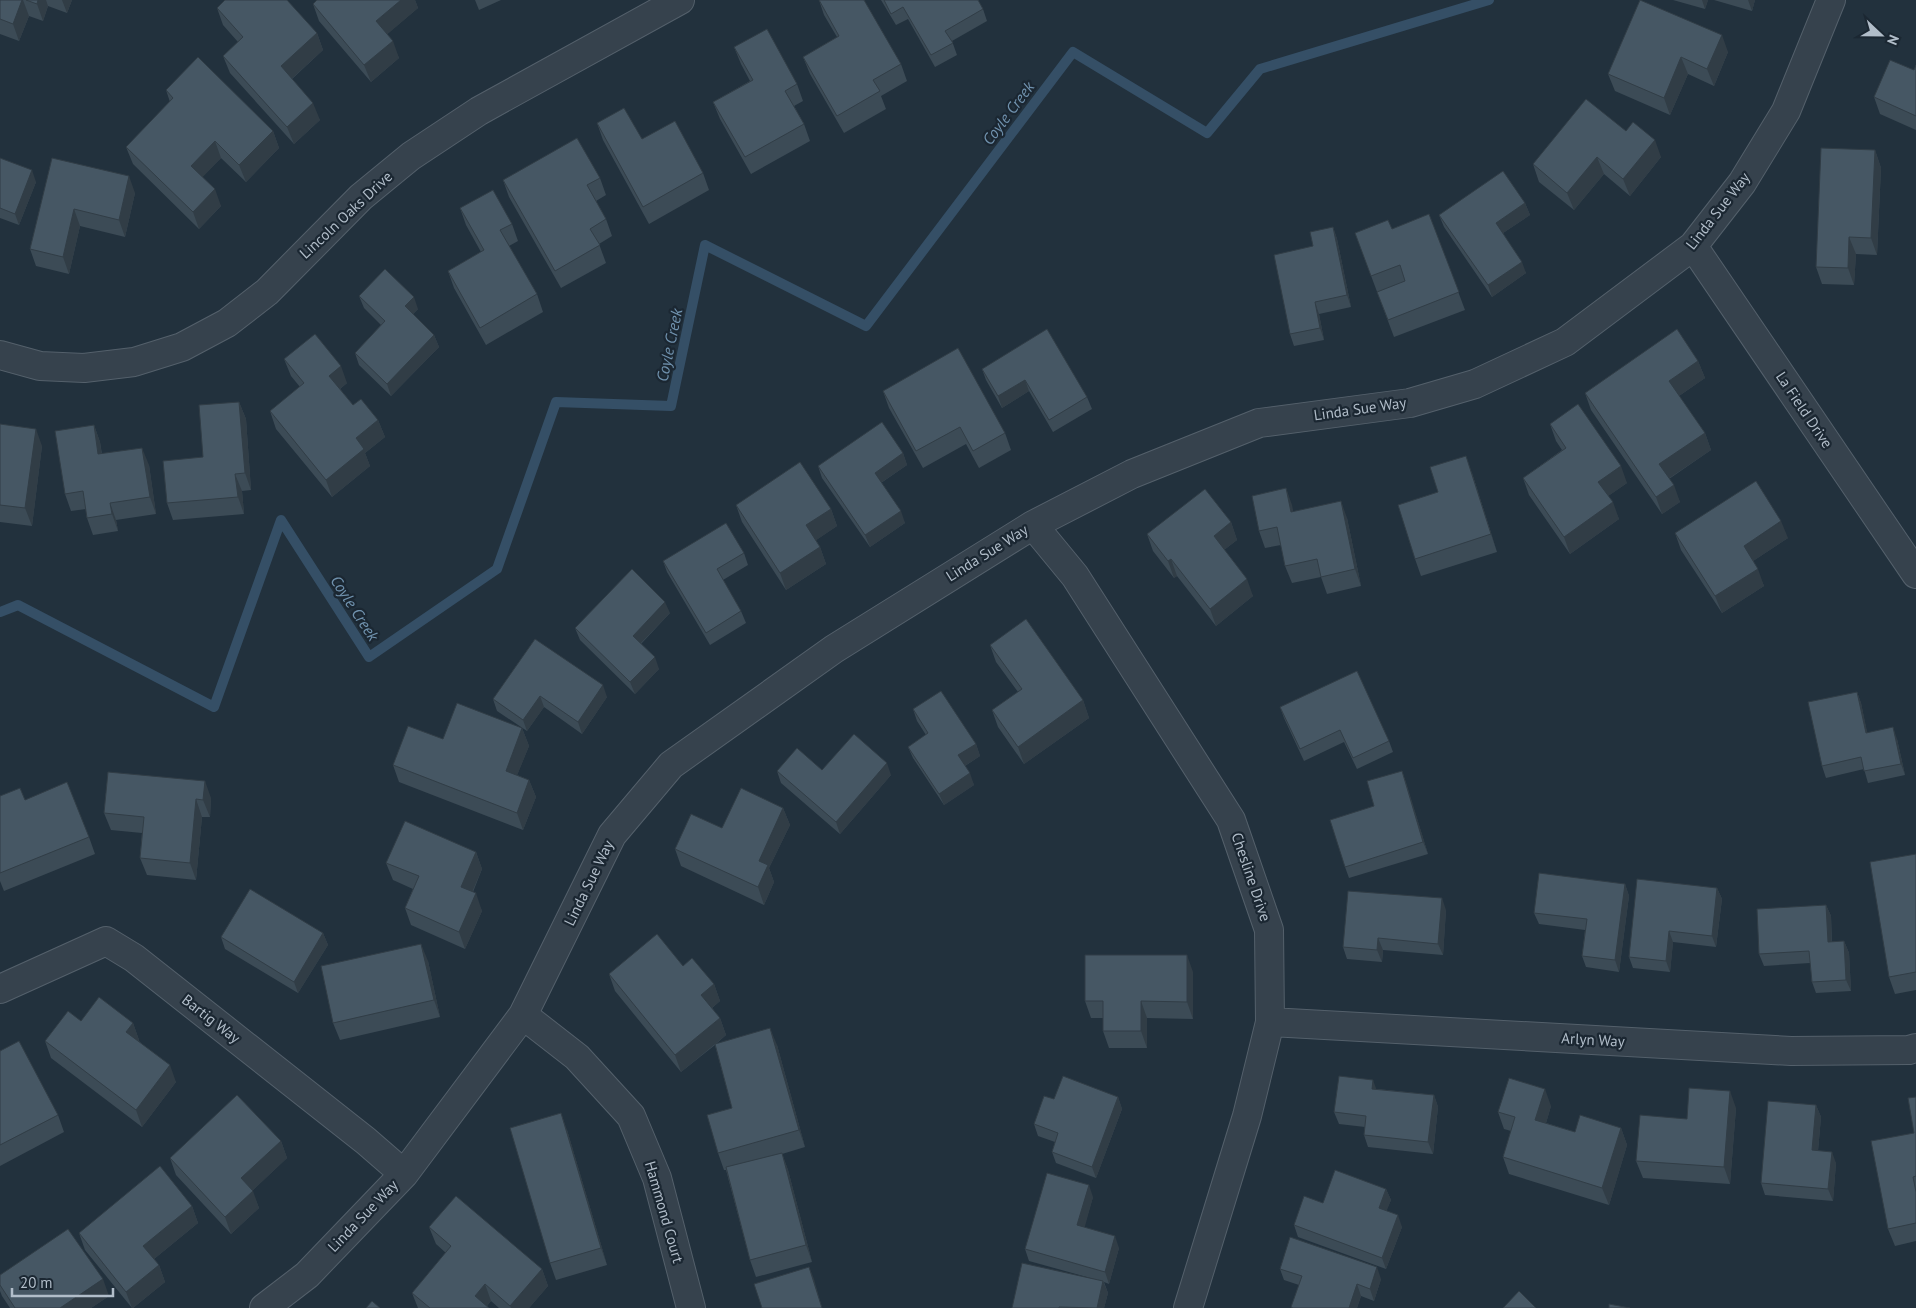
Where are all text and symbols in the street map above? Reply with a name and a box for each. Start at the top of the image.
north arrow [1856,10,1906,60]
text: N [1883,32,1903,48]
water label: Coyle Creek [978,77,1039,149]
street label: Lincoln Oaks Drive [295,167,396,262]
street label: Linda Sue Way [1681,168,1754,253]
water label: Coyle Creek [651,306,687,383]
street label: La Field Drive [1772,368,1837,452]
street label: Linda Sue Way [1312,393,1407,424]
street label: Linda Sue Way [942,520,1031,585]
water label: Coyle Creek [326,571,384,645]
street label: Chesline Drive [1227,830,1276,924]
street label: Linda Sue Way [560,837,618,929]
street label: Bartig Way [178,990,244,1047]
street label: Arlyn Way [1561,1028,1625,1051]
street label: Hammond Court [641,1159,688,1265]
street label: Linda Sue Way [323,1176,402,1256]
scale bar [12,1266,114,1298]
text: 20 m [20,1273,53,1292]

